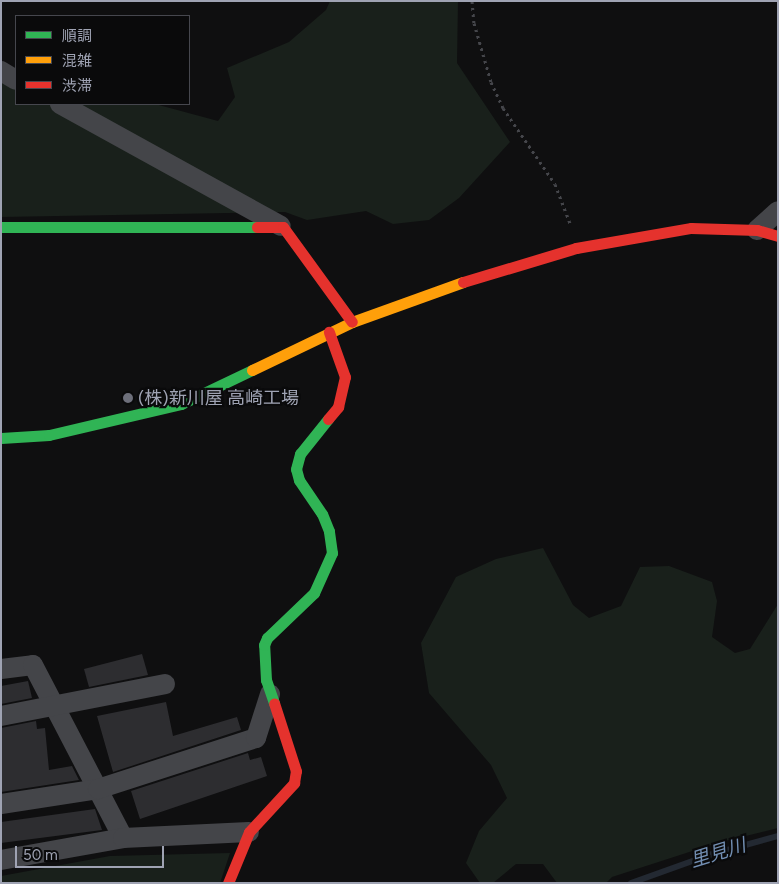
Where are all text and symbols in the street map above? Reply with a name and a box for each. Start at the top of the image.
legend [15,15,190,105]
text: 順調 [62,27,92,45]
text: 混雑 [62,52,92,70]
text: 渋滞 [62,77,92,95]
place label: (株)新川屋 高崎工場 [138,387,299,409]
marker: (株)新川屋 高崎工場 [122,392,134,404]
water label: 里見川 [687,834,749,872]
scale bar [18,836,166,868]
text: 50 m [23,846,58,864]

